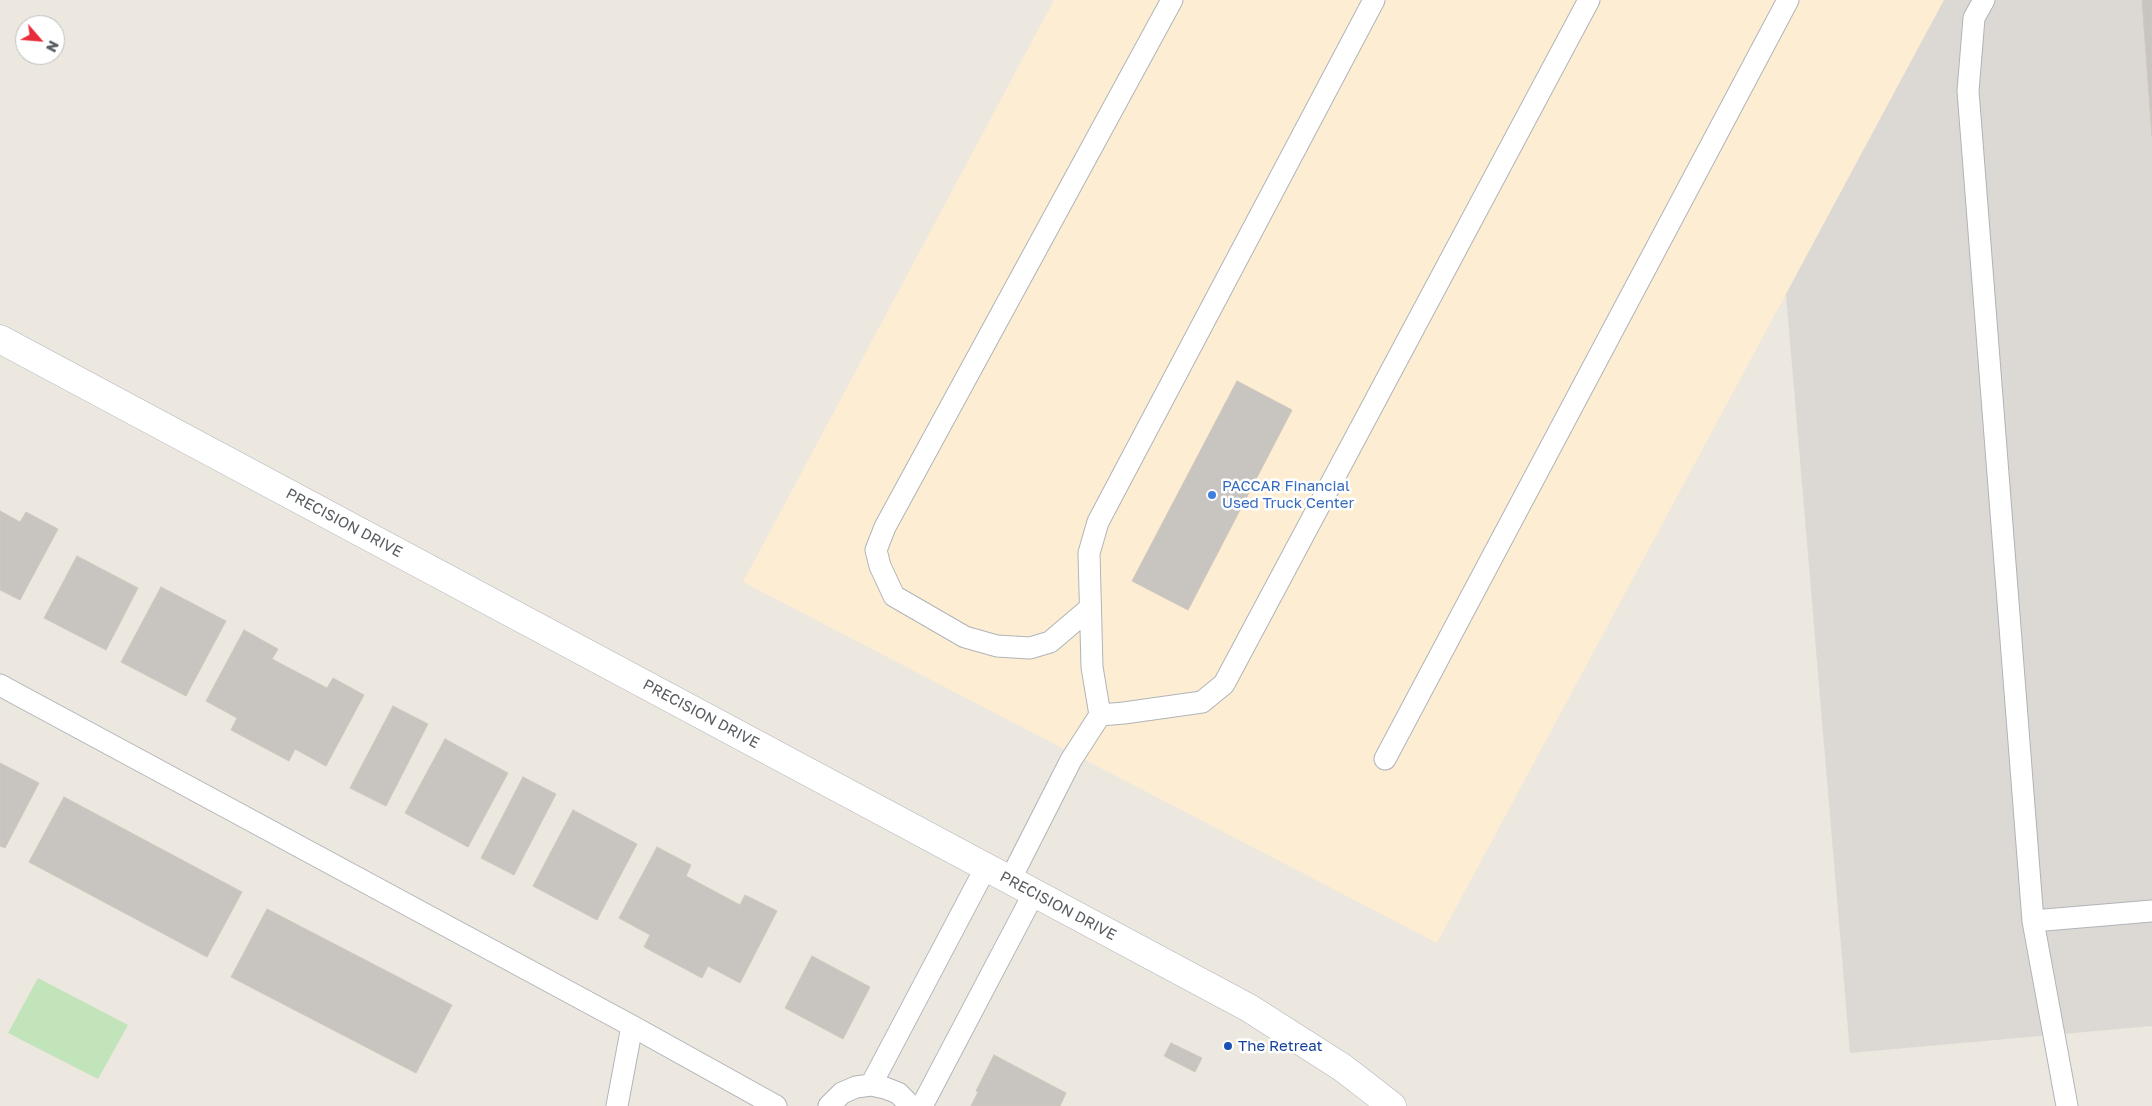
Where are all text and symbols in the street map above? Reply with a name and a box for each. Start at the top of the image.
north arrow [15,15,65,65]
text: N [43,38,63,55]
place label: PACCAR Financial Used Truck Center [1222,477,1354,512]
street label: PRECISION DRIVE [283,485,405,561]
marker: PACCAR Financial Used Truck Center [1206,489,1218,501]
street label: PRECISION DRIVE [640,676,762,752]
street label: PRECISION DRIVE [997,868,1119,944]
place label: The Retreat [1238,1037,1322,1055]
marker: The Retreat [1222,1040,1234,1052]

